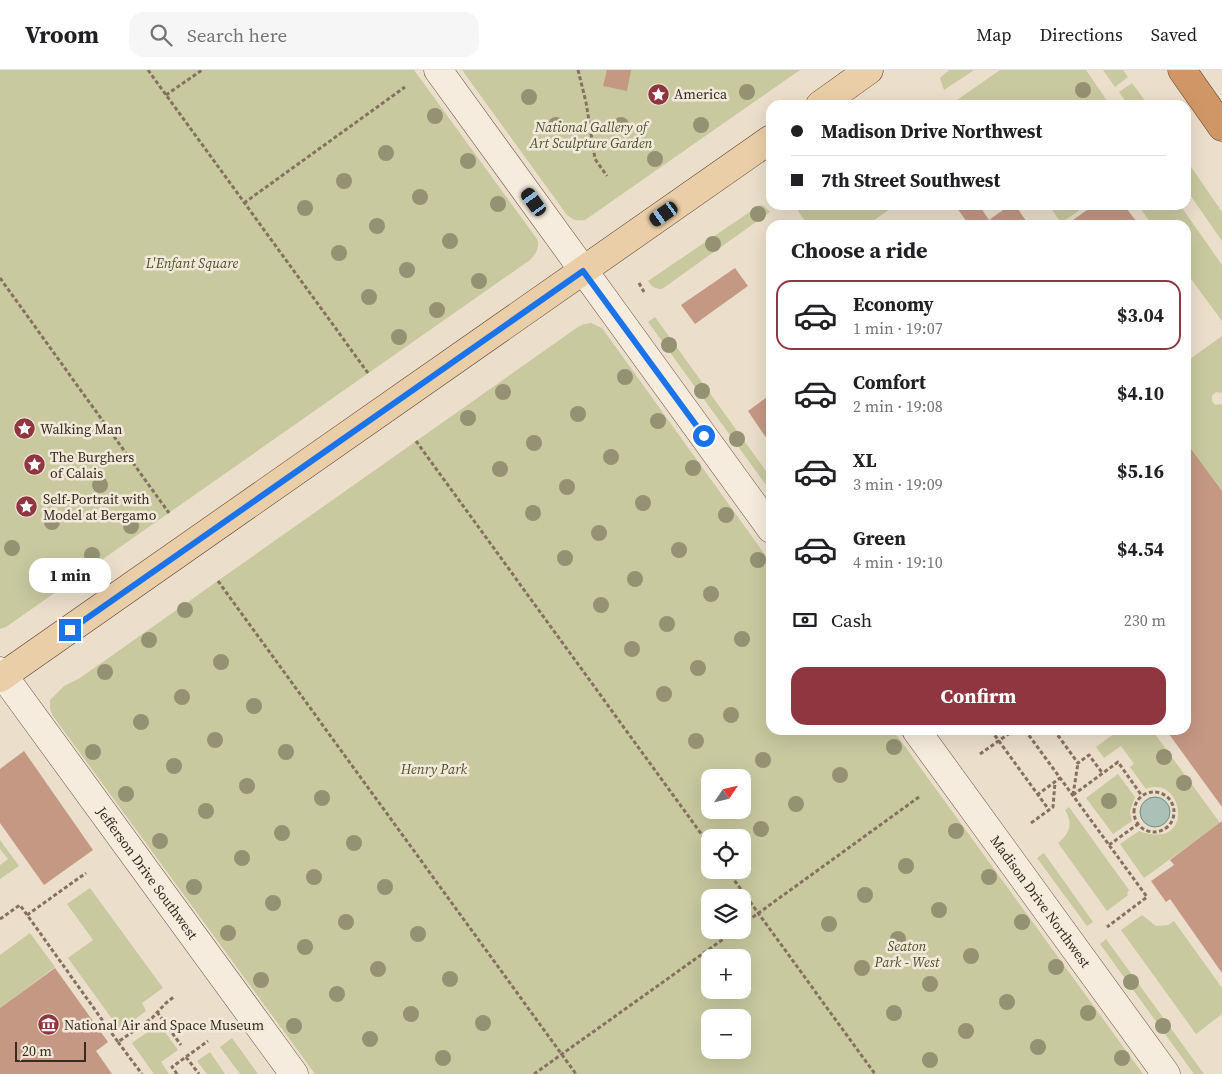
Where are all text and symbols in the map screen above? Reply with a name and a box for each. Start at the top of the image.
search box [129,12,479,57]
text: Vroom [25,18,99,51]
icon: search [147,21,175,49]
text: Search here [187,22,287,48]
text: Map [976,22,1012,47]
text: Directions [1040,22,1123,47]
text: Saved [1151,22,1197,47]
place icon: America [646,82,670,106]
place label: America [674,84,728,104]
park label: National Gallery of Art Sculpture Garden [529,117,653,153]
text: Madison Drive Northwest [821,118,1042,144]
text: 7th Street Southwest [821,167,1000,193]
car [519,185,548,219]
car [647,199,680,229]
text: Choose a ride [791,235,928,265]
park label: L'Enfant Square [145,253,239,273]
text: Economy [853,291,934,317]
icon: car [793,293,838,338]
text: $3.04 [1117,302,1164,328]
text: 1 min · 19:07 [853,317,943,339]
text: Comfort [853,369,926,395]
icon: car [793,371,838,416]
text: $4.10 [1117,380,1164,406]
text: 2 min · 19:08 [853,395,943,417]
place icon: Walking Man [12,417,36,441]
place label: Walking Man [40,419,123,439]
route start [693,425,715,447]
place label: The Burghers of Calais [50,447,134,483]
text: XL [853,447,876,473]
icon: car [793,449,838,494]
place icon: The Burghers of Calais [22,453,46,477]
text: $5.16 [1117,458,1164,484]
text: 3 min · 19:09 [853,473,943,495]
place label: Self-Portrait with Model at Bergamo [43,489,157,525]
place icon: Self-Portrait with Model at Bergamo [15,495,39,519]
text: Green [853,525,906,551]
icon: car [793,527,838,572]
text: $4.54 [1117,536,1164,562]
text: 4 min · 19:10 [853,551,943,573]
callout: 1 min [29,558,111,592]
text: 1 min [49,564,91,586]
icon: cash [791,606,819,634]
text: Cash [831,607,872,633]
text: 230 m [1124,609,1166,631]
route end [59,619,81,641]
button: Confirm [791,667,1166,725]
park label: Henry Park [400,759,468,779]
north arrow [701,769,751,819]
map controls [701,769,751,1059]
street label: Jefferson Drive Southwest [91,802,203,944]
button: locate [701,829,751,879]
street label: Madison Drive Northwest [986,831,1096,972]
button: layers [701,889,751,939]
park label: Seaton Park - West [874,936,941,972]
button: + [701,949,751,999]
button: − [701,1009,751,1059]
museum icon: National Air and Space Museum [36,1013,60,1037]
place label: National Air and Space Museum [64,1015,265,1035]
scale bar [15,1039,86,1062]
text: 20 m [22,1041,52,1061]

